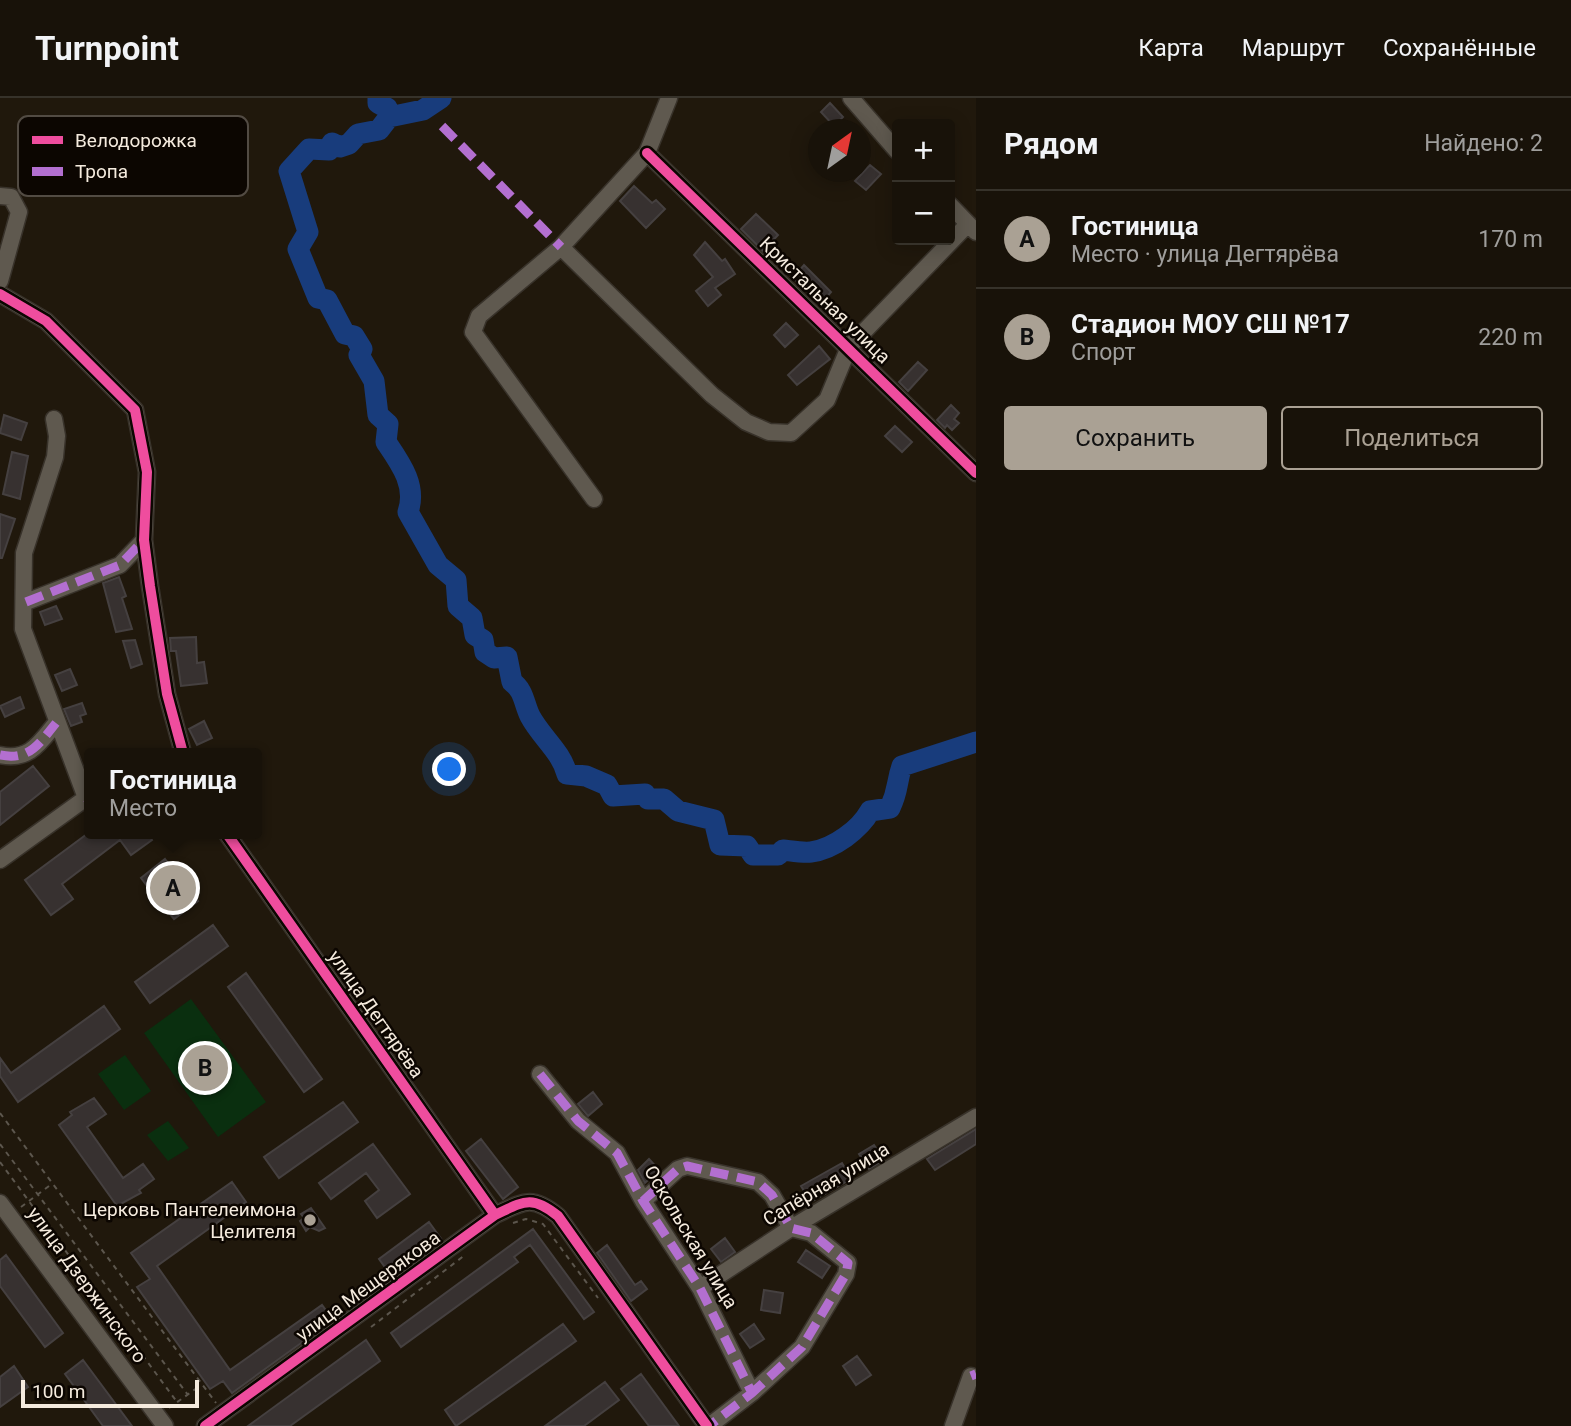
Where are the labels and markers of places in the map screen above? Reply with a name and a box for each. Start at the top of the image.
pin: A [150,862,196,914]
pin: B [182,1042,228,1094]
place label: Церковь Пантелеимона Целителя [83,1198,296,1243]
marker: Церковь Пантелеимона Целителя [302,1212,318,1228]

